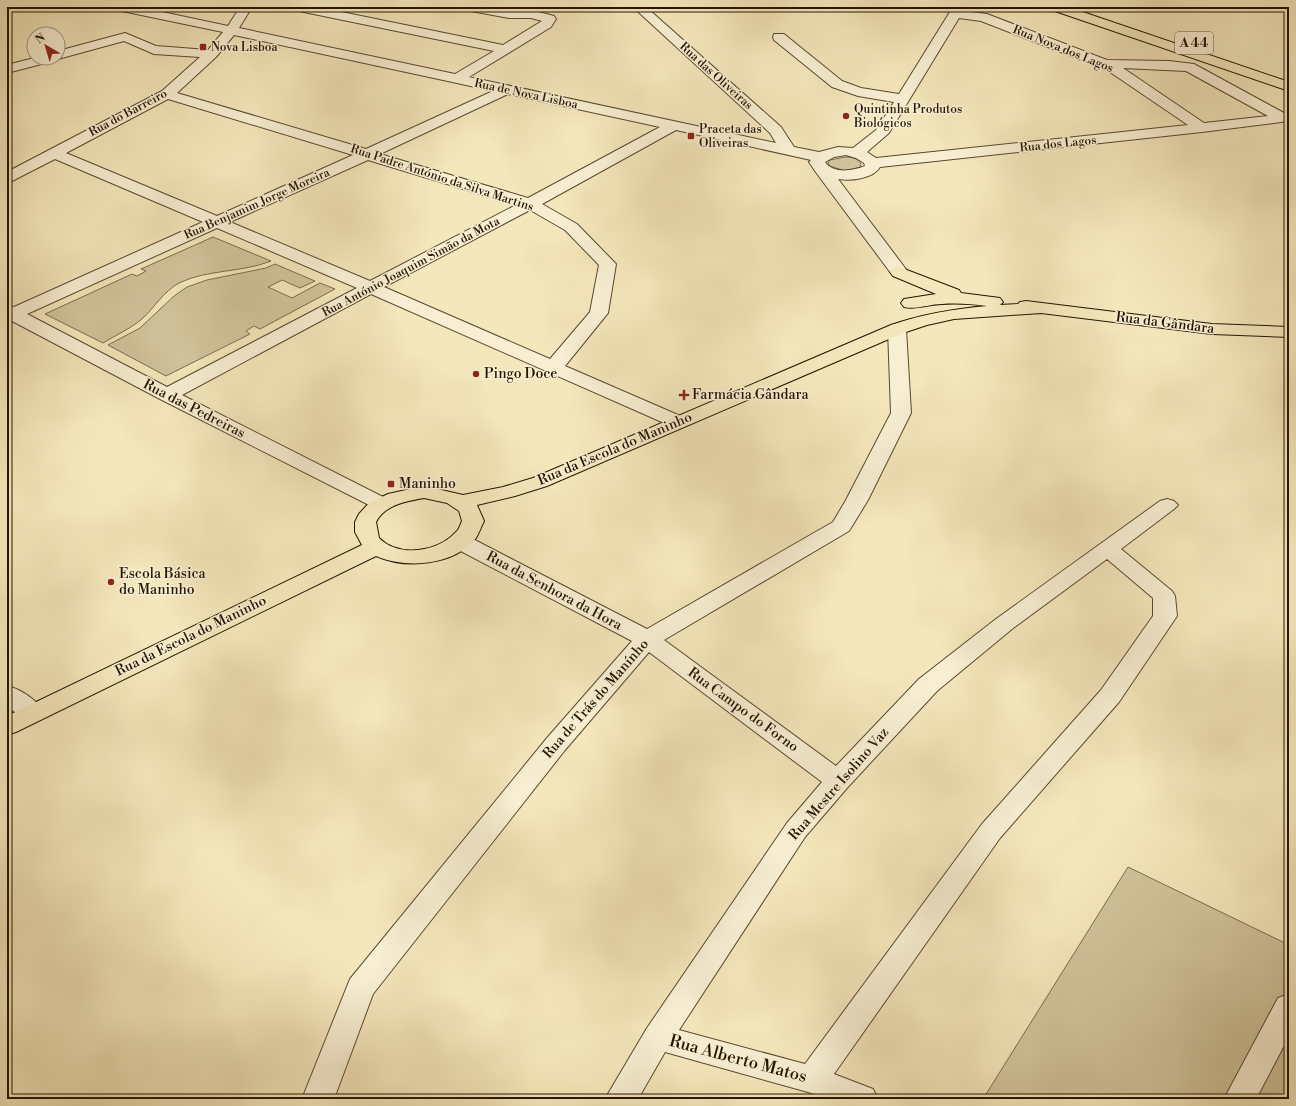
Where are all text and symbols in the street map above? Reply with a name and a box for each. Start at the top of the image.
street label: Rua Nova dos Lagos [1011,22,1115,76]
north arrow [26,26,66,66]
text: N [33,31,48,47]
road number: A 44 [1175,32,1213,54]
street label: Rua das Oliveiras [676,39,756,113]
place label: Nova Lisboa [211,40,279,55]
marker: Nova Lisboa [198,42,208,52]
street label: Rua de Nova Lisboa [473,76,580,113]
street label: Rua do Barreiro [86,86,170,140]
place label: Quintinha Produtos Biológicos [853,102,962,131]
marker: Quintinha Produtos Biológicos [841,111,851,121]
place label: Praceta das Oliveiras [699,122,762,151]
marker: Praceta das Oliveiras [686,131,696,141]
street label: Rua dos Lagos [1019,133,1097,155]
street label: Rua Padre António da Silva Martins [349,141,535,215]
street label: Rua Benjamim Jorge Moreira [182,165,333,243]
street label: Rua António Joaquim Simão da Mota [320,213,503,320]
street label: Rua da Gândara [1115,308,1216,338]
place label: Pingo Doce [484,365,557,383]
marker: Pingo Doce [471,369,481,379]
street label: Rua das Pedreiras [140,376,248,442]
place label: Farmácia Gândara [692,386,810,404]
marker: Farmácia Gândara [679,390,689,400]
street label: Rua da Escola do Maninho [535,408,695,490]
place label: Maninho [399,475,456,493]
marker: Maninho [386,479,396,489]
street label: Rua da Senhora da Hora [483,548,626,635]
place label: Escola Básica do Maninho [119,565,207,599]
marker: Escola Básica do Maninho [106,577,116,587]
street label: Rua da Escola do Maninho [112,591,270,680]
street label: Rua de Trás do Manínho [539,635,653,762]
street label: Rua Campo do Forno [684,664,802,756]
street label: Rua Mestre Isolino Vaz [785,724,893,844]
street label: Rua Alberto Matos [667,1030,809,1088]

